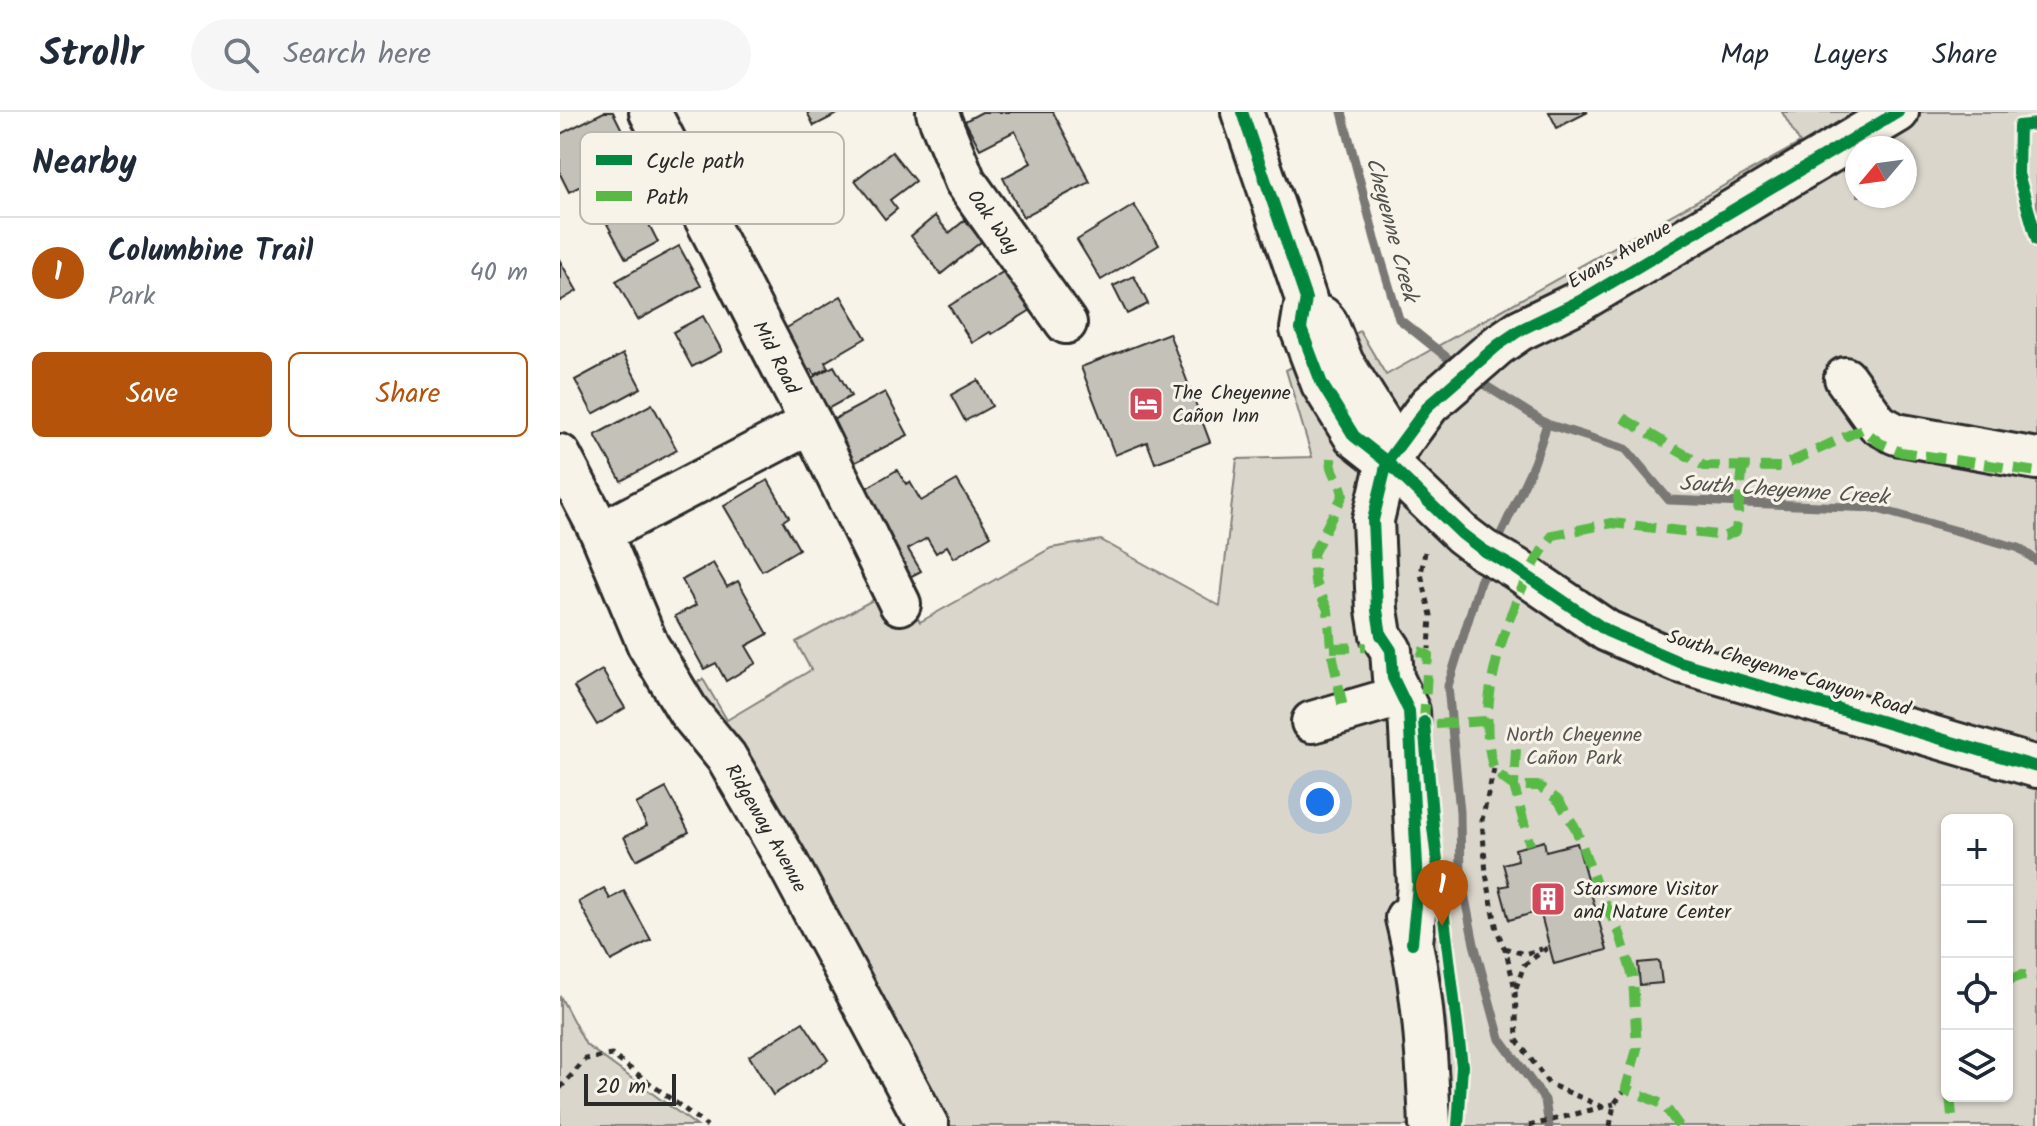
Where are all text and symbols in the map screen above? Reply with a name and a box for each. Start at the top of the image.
search box [191,19,751,91]
text: Strollr [40,25,143,85]
text: Search here [283,31,431,79]
icon: search [219,33,263,77]
text: Map [1720,33,1769,78]
text: Layers [1813,33,1888,78]
text: Share [1932,33,1997,78]
legend [580,132,844,224]
north arrow [1845,136,1917,208]
text: Nearby [32,137,137,191]
text: Cycle path [646,145,745,180]
water label: Cheyenne Creek [1355,154,1428,309]
text: Path [646,181,689,216]
street label: Oak Way [958,183,1027,262]
street label: Evans Avenue [1562,213,1678,298]
text: Columbine Trail [108,228,313,276]
text: 1 [54,252,62,294]
text: 40 m [470,252,528,294]
text: Park [108,276,155,318]
street label: Mid Road [743,316,808,401]
button: Save [32,352,272,437]
button: Share [288,352,528,437]
place label: The Cheyenne Cañon Inn [1172,378,1291,433]
hotel icon: The Cheyenne Cañon Inn [1127,385,1165,423]
water label: South Cheyenne Creek [1678,467,1893,517]
street label: South Cheyenne Canyon Road [1663,622,1915,727]
park label: North Cheyenne Cañon Park [1506,720,1642,775]
street label: Ridgeway Avenue [715,758,815,899]
your location [1300,782,1340,822]
map controls [1941,814,2013,1102]
button: + [1941,814,2013,886]
pin: 1 [1416,860,1468,926]
place label: Starsmore Visitor and Nature Center [1574,874,1732,929]
building icon: Starsmore Visitor and Nature Center [1529,880,1567,918]
button: − [1941,886,2013,958]
button: locate [1941,958,2013,1030]
button: layers [1941,1030,2013,1102]
scale bar [584,1070,676,1106]
text: 20 m [596,1070,646,1105]

